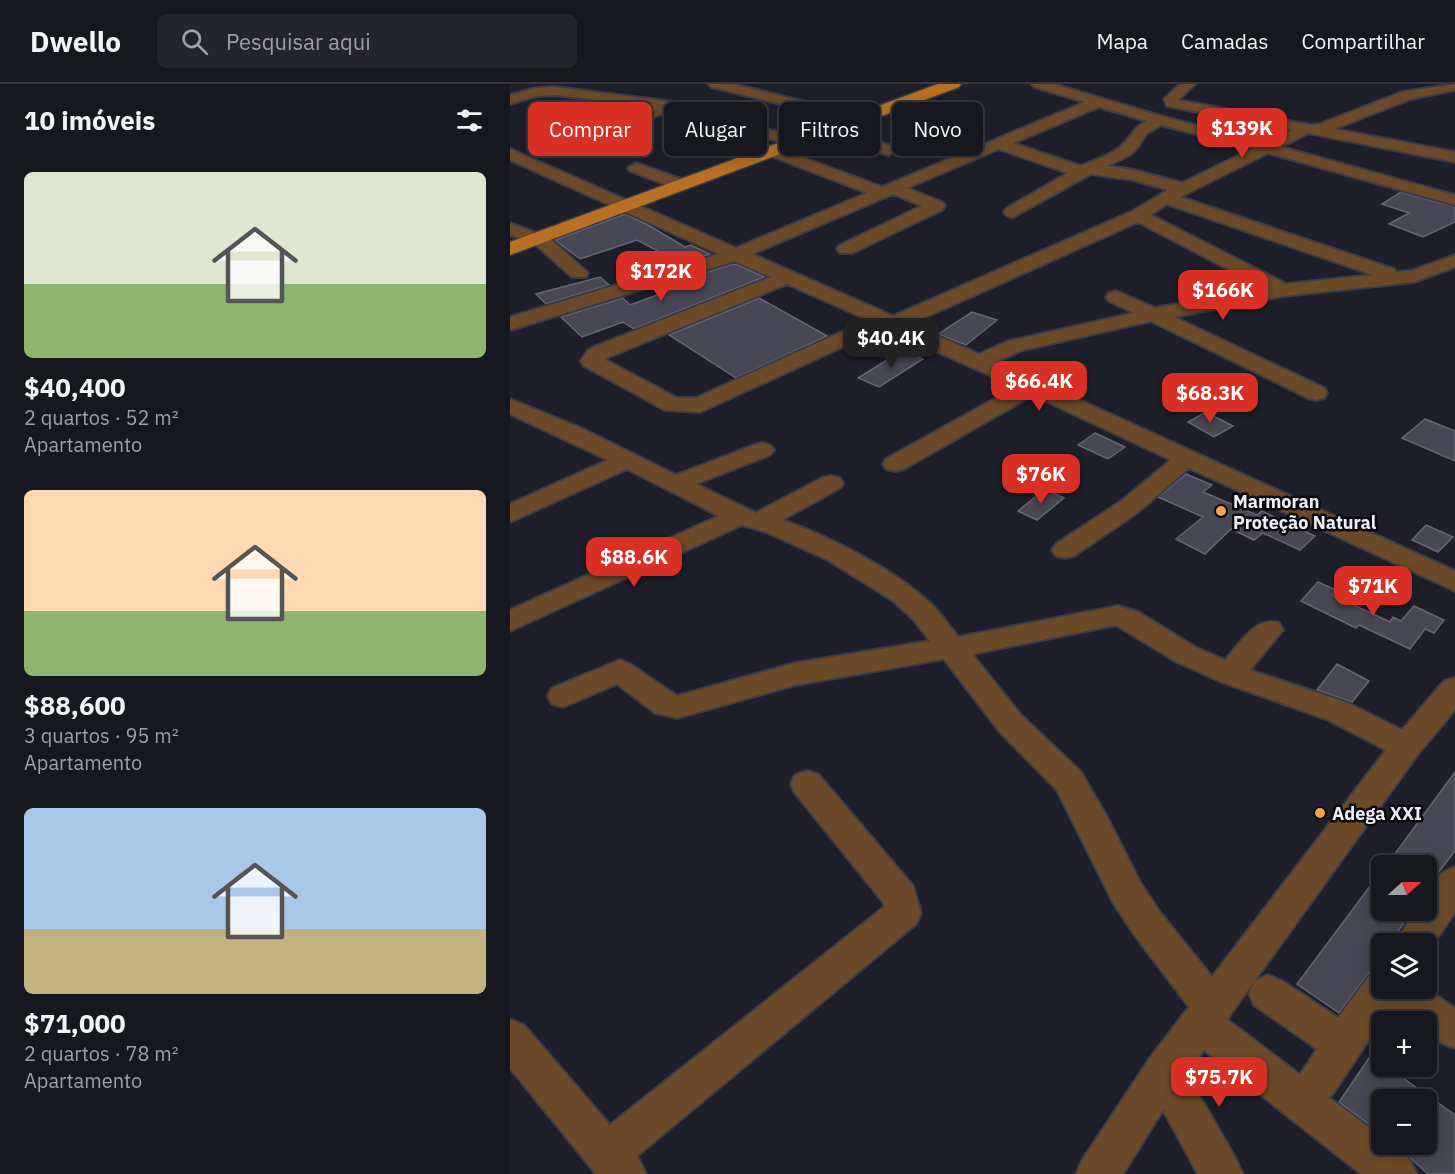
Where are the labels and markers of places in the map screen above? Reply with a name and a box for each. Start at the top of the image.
pin: $139K [1200,108,1284,159]
pin: $172K [619,251,703,302]
pin: $166K [1181,270,1265,321]
pin: $40.4K [842,318,940,369]
pin: $66.4K [990,361,1088,412]
pin: $68.3K [1161,373,1259,424]
pin: $76K [1005,454,1077,505]
place label: Marmoran Proteção Natural [1233,490,1377,534]
marker: Marmoran Proteção Natural [1214,504,1228,518]
pin: $88.6K [585,537,683,588]
pin: $71K [1337,566,1409,617]
place label: Adega XXI [1332,802,1422,825]
marker: Adega XXI [1313,806,1327,820]
pin: $75.7K [1170,1057,1268,1108]

